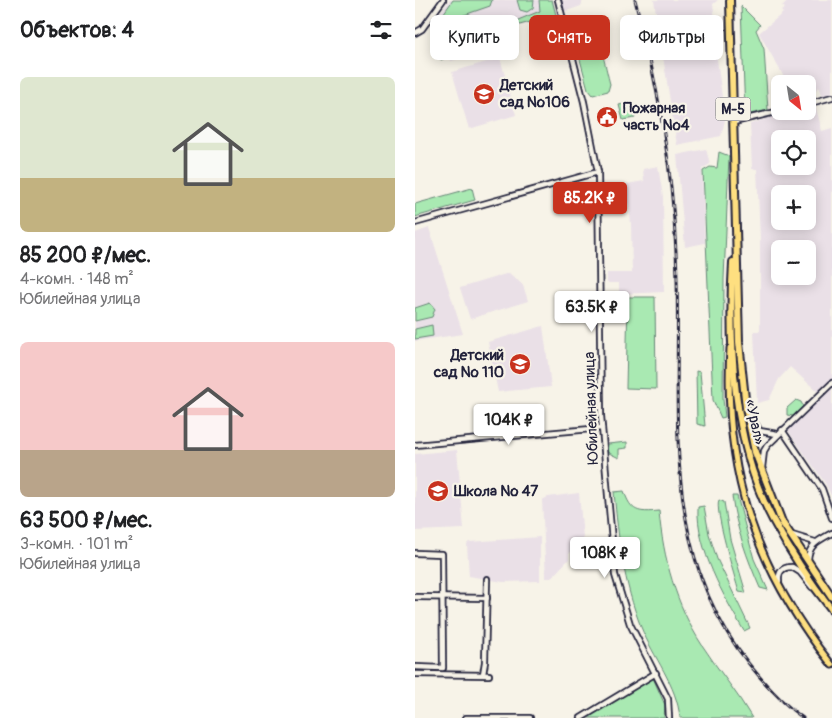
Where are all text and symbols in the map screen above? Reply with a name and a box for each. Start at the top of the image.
chip: Купить [430,15,519,60]
chip: Снять [529,15,610,60]
chip: Фильтры [620,15,723,60]
icon: filters [367,16,395,44]
text: Объектов: 4 [20,17,134,44]
north arrow [771,75,816,120]
map controls [771,75,816,285]
place label: Детский сад №106 [499,76,570,112]
school or university icon: Детский сад №106 [472,82,496,106]
road number: М-5 [715,98,751,120]
place label: Пожарная часть №4 [623,99,690,135]
public building icon: Пожарная часть №4 [595,105,619,129]
icon: home [163,109,253,199]
button: locate [771,130,816,175]
pin: 85.2K ₽ [544,182,636,224]
button: + [771,185,816,230]
text: 85.2K ₽ [564,188,616,208]
button: − [771,240,816,285]
text: 85 200 ₽/мес. [20,242,151,269]
text: 4-комн. · 148 m² [20,269,134,289]
text: Юбилейная улица [20,289,140,309]
pin: 63.5K ₽ [546,290,638,333]
text: 63.5K ₽ [565,297,619,317]
place label: Детский сад № 110 [433,346,504,382]
street label: Юбилейная улица [580,351,603,465]
school or university icon: Детский сад № 110 [508,352,532,376]
icon: home [163,374,253,464]
street label: «Урал» [740,398,769,447]
pin: 104K ₽ [468,404,550,446]
text: 104K ₽ [484,410,534,430]
school or university icon: Школа № 47 [426,479,450,503]
place label: Школа № 47 [453,482,538,501]
text: 63 500 ₽/мес. [20,507,153,534]
text: 3-комн. · 101 m² [20,534,133,554]
pin: 108K ₽ [564,536,646,579]
text: 108K ₽ [581,543,629,563]
text: Юбилейная улица [20,554,140,574]

